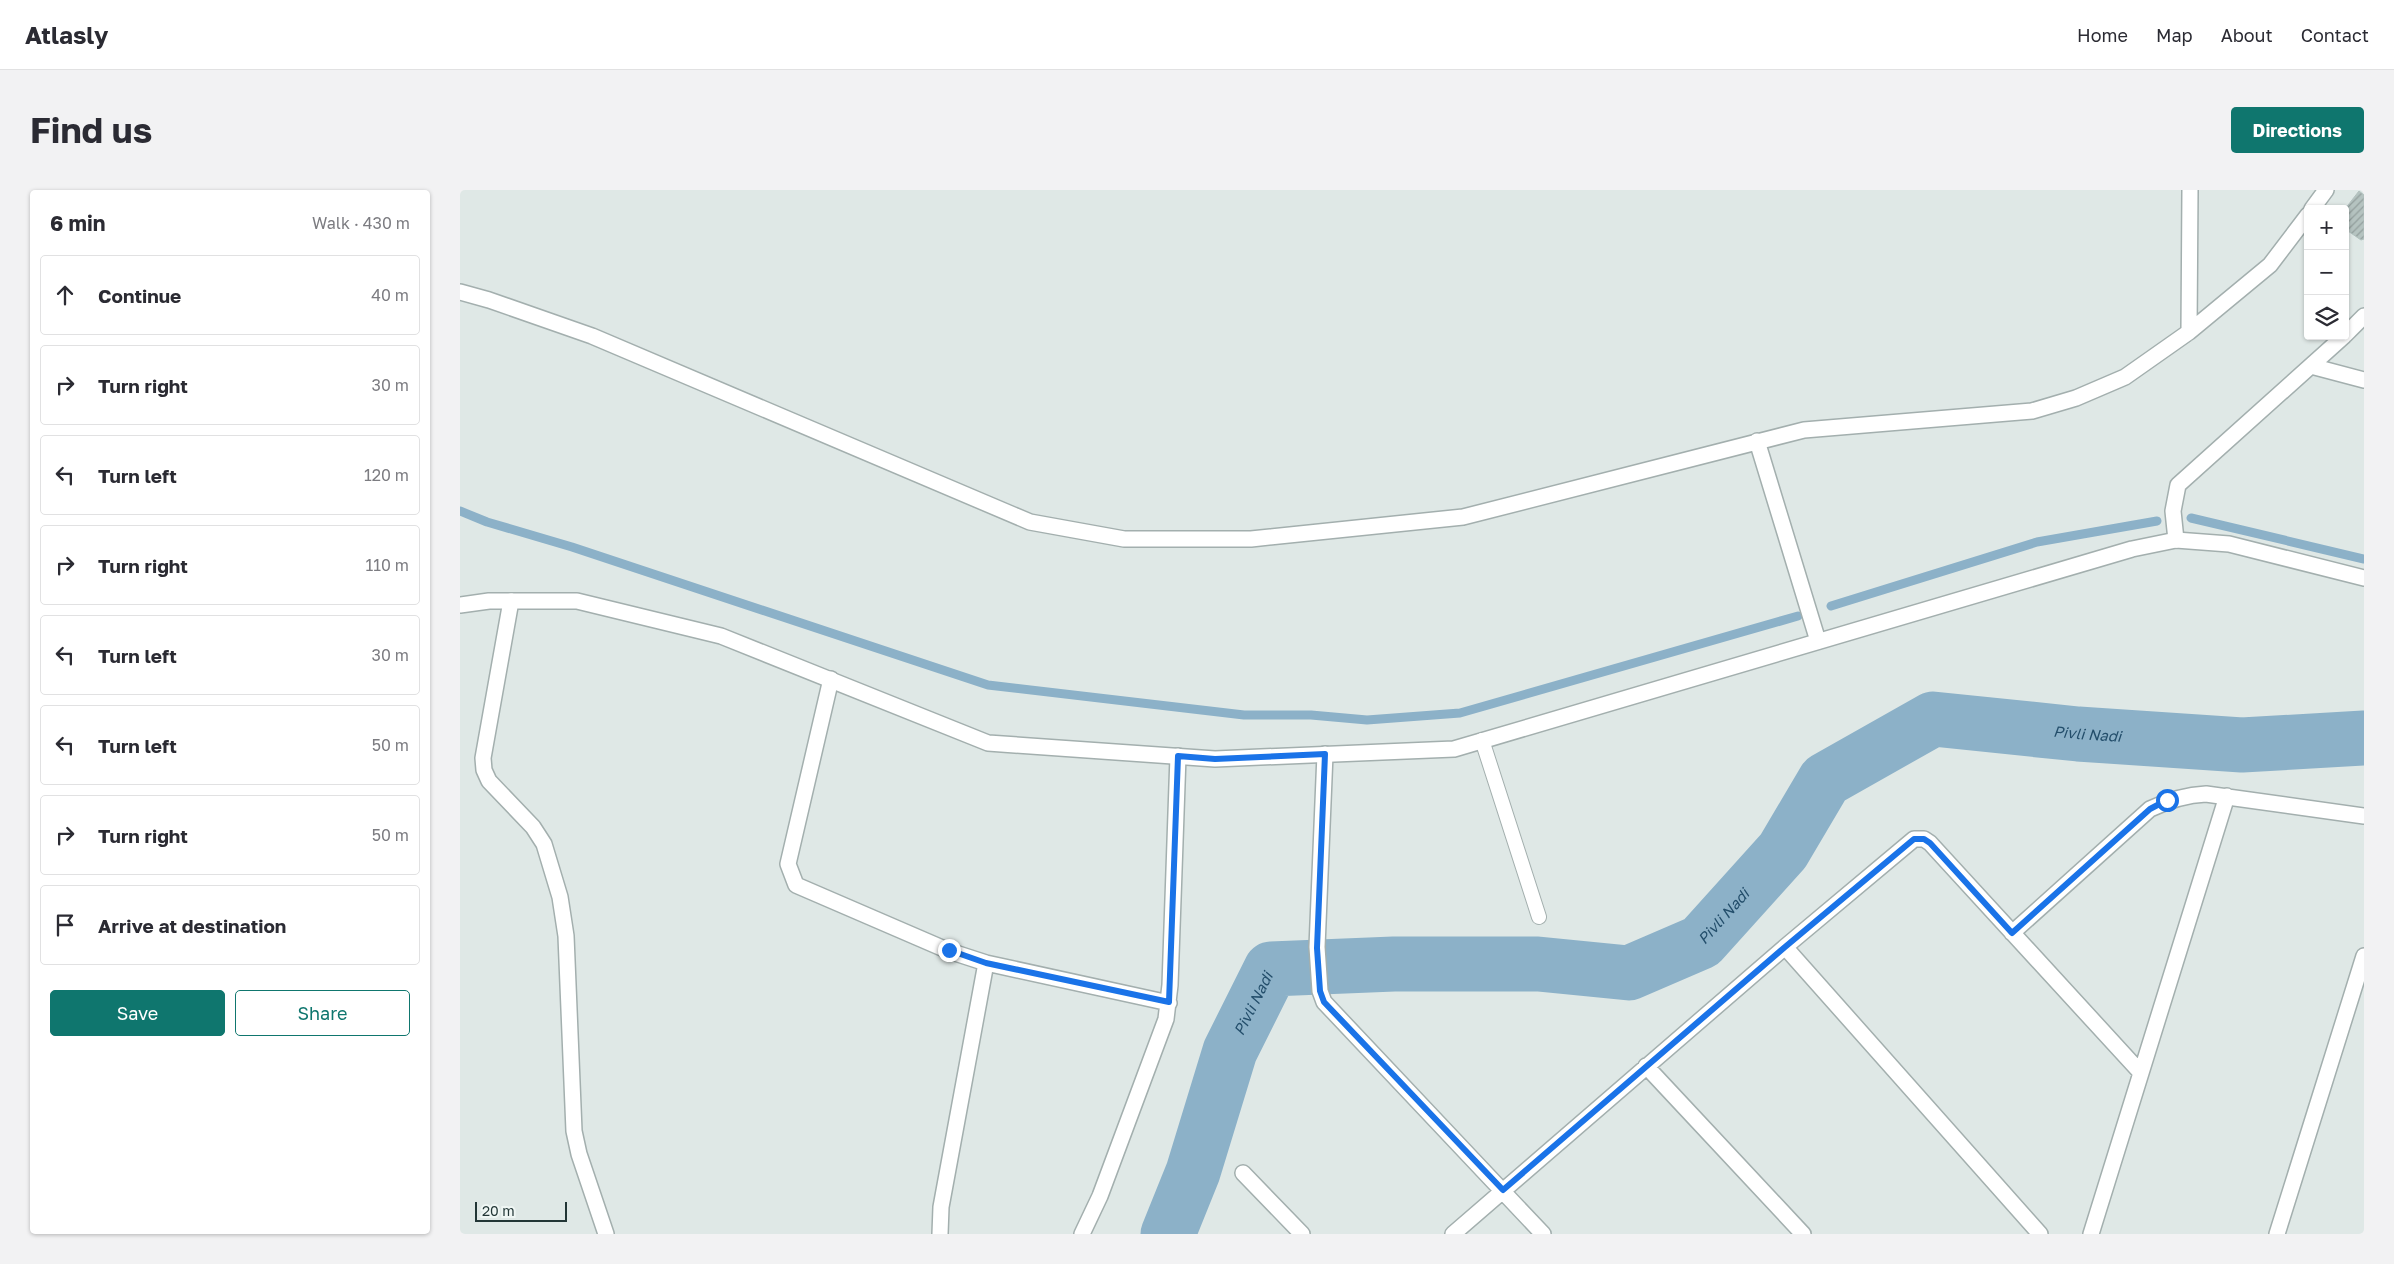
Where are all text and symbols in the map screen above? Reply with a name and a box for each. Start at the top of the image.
text: Atlasly [25,20,108,49]
text: Home [2077,24,2128,46]
text: Map [2156,24,2193,46]
text: About [2221,24,2273,46]
text: Contact [2301,24,2369,46]
button: Directions [2231,107,2364,153]
text: Find us [30,109,152,151]
map controls [2304,205,2349,340]
button: + [2304,205,2349,250]
text: 6 min [50,210,105,236]
text: Walk · 430 m [312,213,410,233]
button: − [2304,250,2349,295]
icon: ahead [51,281,79,309]
text: Continue [98,284,181,307]
text: 40 m [371,285,409,305]
button: layers [2304,295,2349,340]
icon: right [51,371,79,399]
text: Turn right [98,374,188,397]
text: 30 m [372,375,409,395]
icon: left [51,461,79,489]
text: Turn left [98,464,177,487]
text: 120 m [364,465,409,485]
icon: right [51,551,79,579]
text: Turn right [98,554,188,577]
text: 110 m [365,555,409,575]
icon: left [51,641,79,669]
text: Turn left [98,644,177,667]
text: 30 m [372,645,409,665]
water label: Pivli Nadi [2052,722,2124,745]
icon: left [51,731,79,759]
text: Turn left [98,734,177,757]
text: 50 m [372,735,409,755]
route start [2156,789,2179,812]
icon: right [51,821,79,849]
text: Turn right [98,824,188,847]
text: 50 m [372,825,409,845]
water label: Pivli Nadi [1694,883,1754,947]
icon: arrive [51,911,79,939]
text: Arrive at destination [98,914,286,937]
route end [938,939,961,962]
water label: Pivli Nadi [1229,967,1277,1038]
button: Save [50,990,225,1036]
button: Share [235,990,410,1036]
scale bar [475,1199,568,1222]
text: 20 m [482,1202,515,1219]

